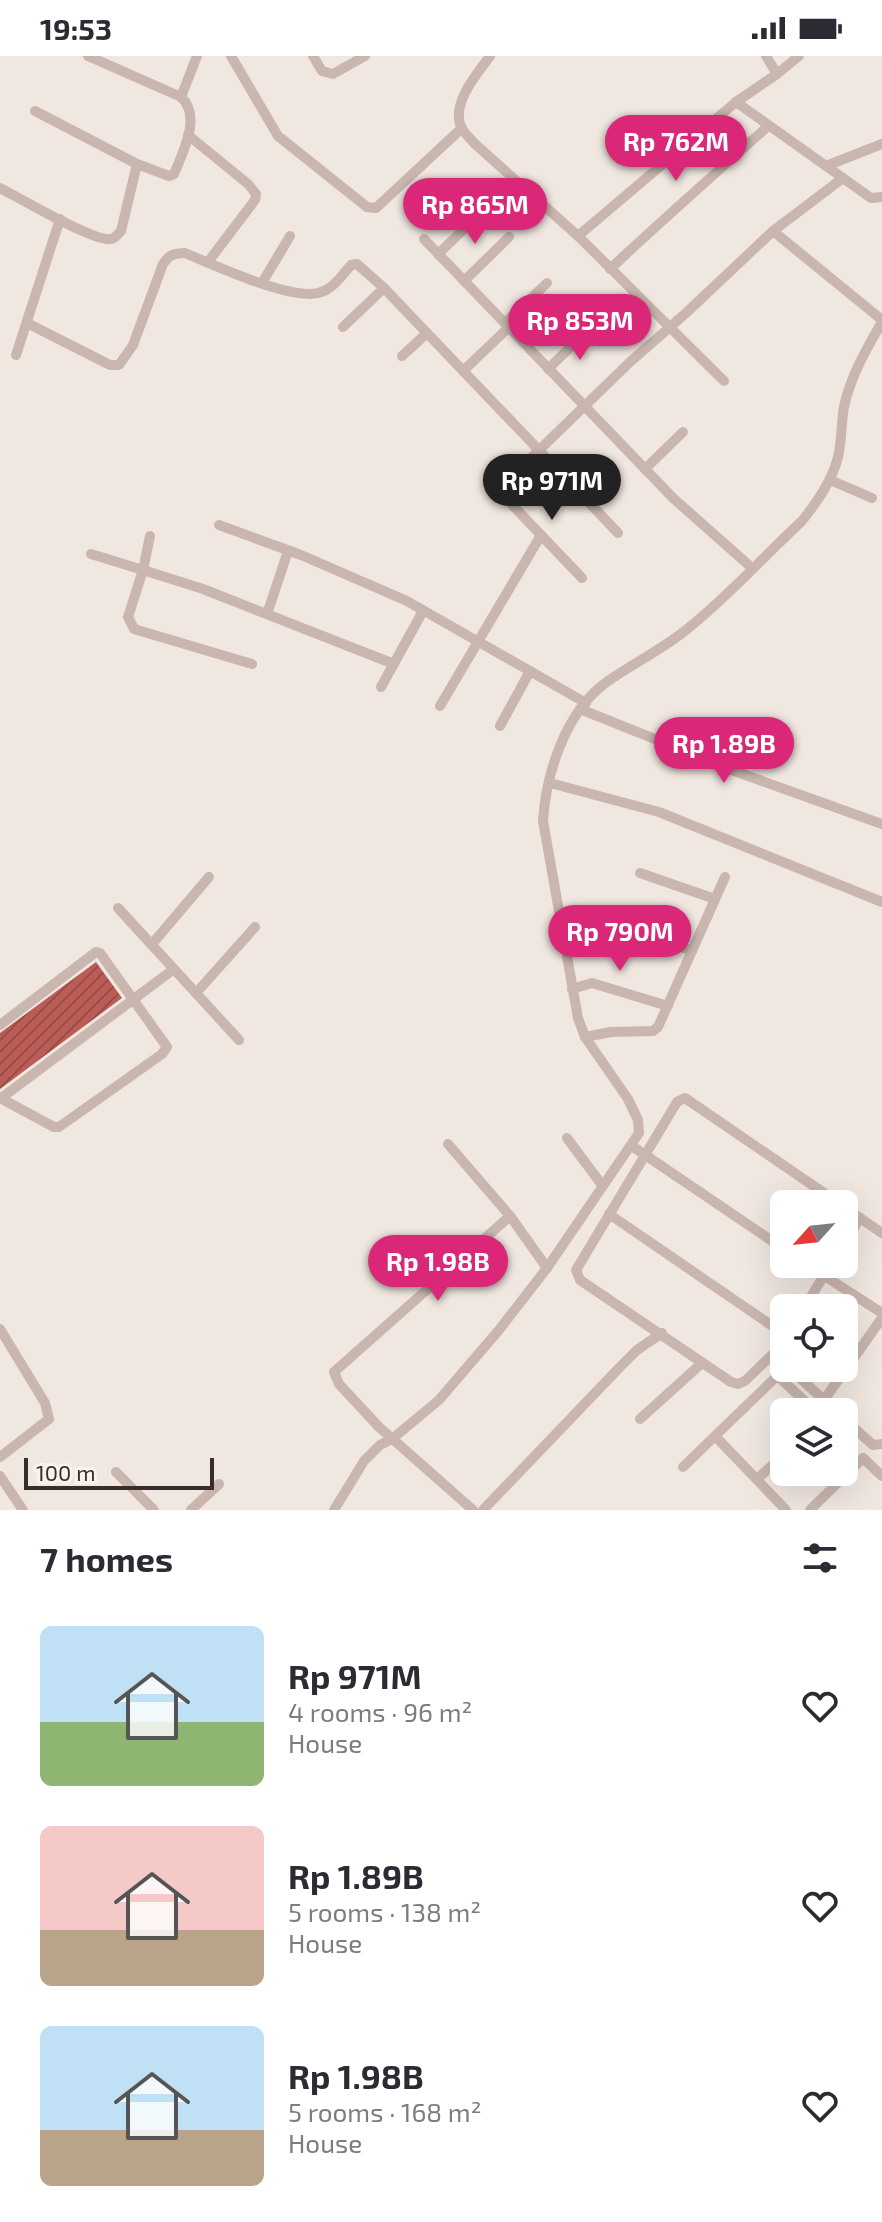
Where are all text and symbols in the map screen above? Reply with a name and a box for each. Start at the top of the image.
text: 19:53 [40,10,112,46]
pin: Rp 762M [602,115,750,183]
text: Rp 762M [623,125,729,156]
pin: Rp 865M [401,178,549,246]
text: Rp 865M [421,188,529,219]
pin: Rp 853M [506,294,654,362]
text: Rp 853M [526,304,634,335]
pin: Rp 971M [478,454,626,522]
text: Rp 971M [501,464,603,495]
pin: Rp 1.89B [641,717,807,785]
text: Rp 1.89B [672,727,776,758]
pin: Rp 790M [546,905,694,973]
text: Rp 790M [566,915,674,946]
north arrow [770,1190,858,1278]
map controls [770,1190,858,1486]
pin: Rp 1.98B [355,1235,521,1303]
text: Rp 1.98B [386,1245,490,1276]
button: locate [770,1294,858,1382]
button: layers [770,1398,858,1486]
scale bar [24,1454,214,1490]
text: 100 m [36,1459,95,1485]
icon: filters [798,1536,842,1580]
text: 7 homes [40,1538,173,1579]
text: Rp 971M [288,1655,422,1696]
icon: home [104,1658,200,1754]
icon: heart [798,1684,842,1728]
text: 4 rooms · 96 m² [288,1696,472,1727]
text: House [288,1727,362,1758]
text: Rp 1.89B [288,1855,424,1896]
icon: home [104,1858,200,1954]
icon: heart [798,1884,842,1928]
text: 5 rooms · 138 m² [288,1896,481,1927]
text: House [288,1927,362,1958]
text: Rp 1.98B [288,2055,424,2096]
icon: home [104,2058,200,2154]
icon: heart [798,2084,842,2128]
text: 5 rooms · 168 m² [288,2096,481,2127]
text: House [288,2127,362,2158]

